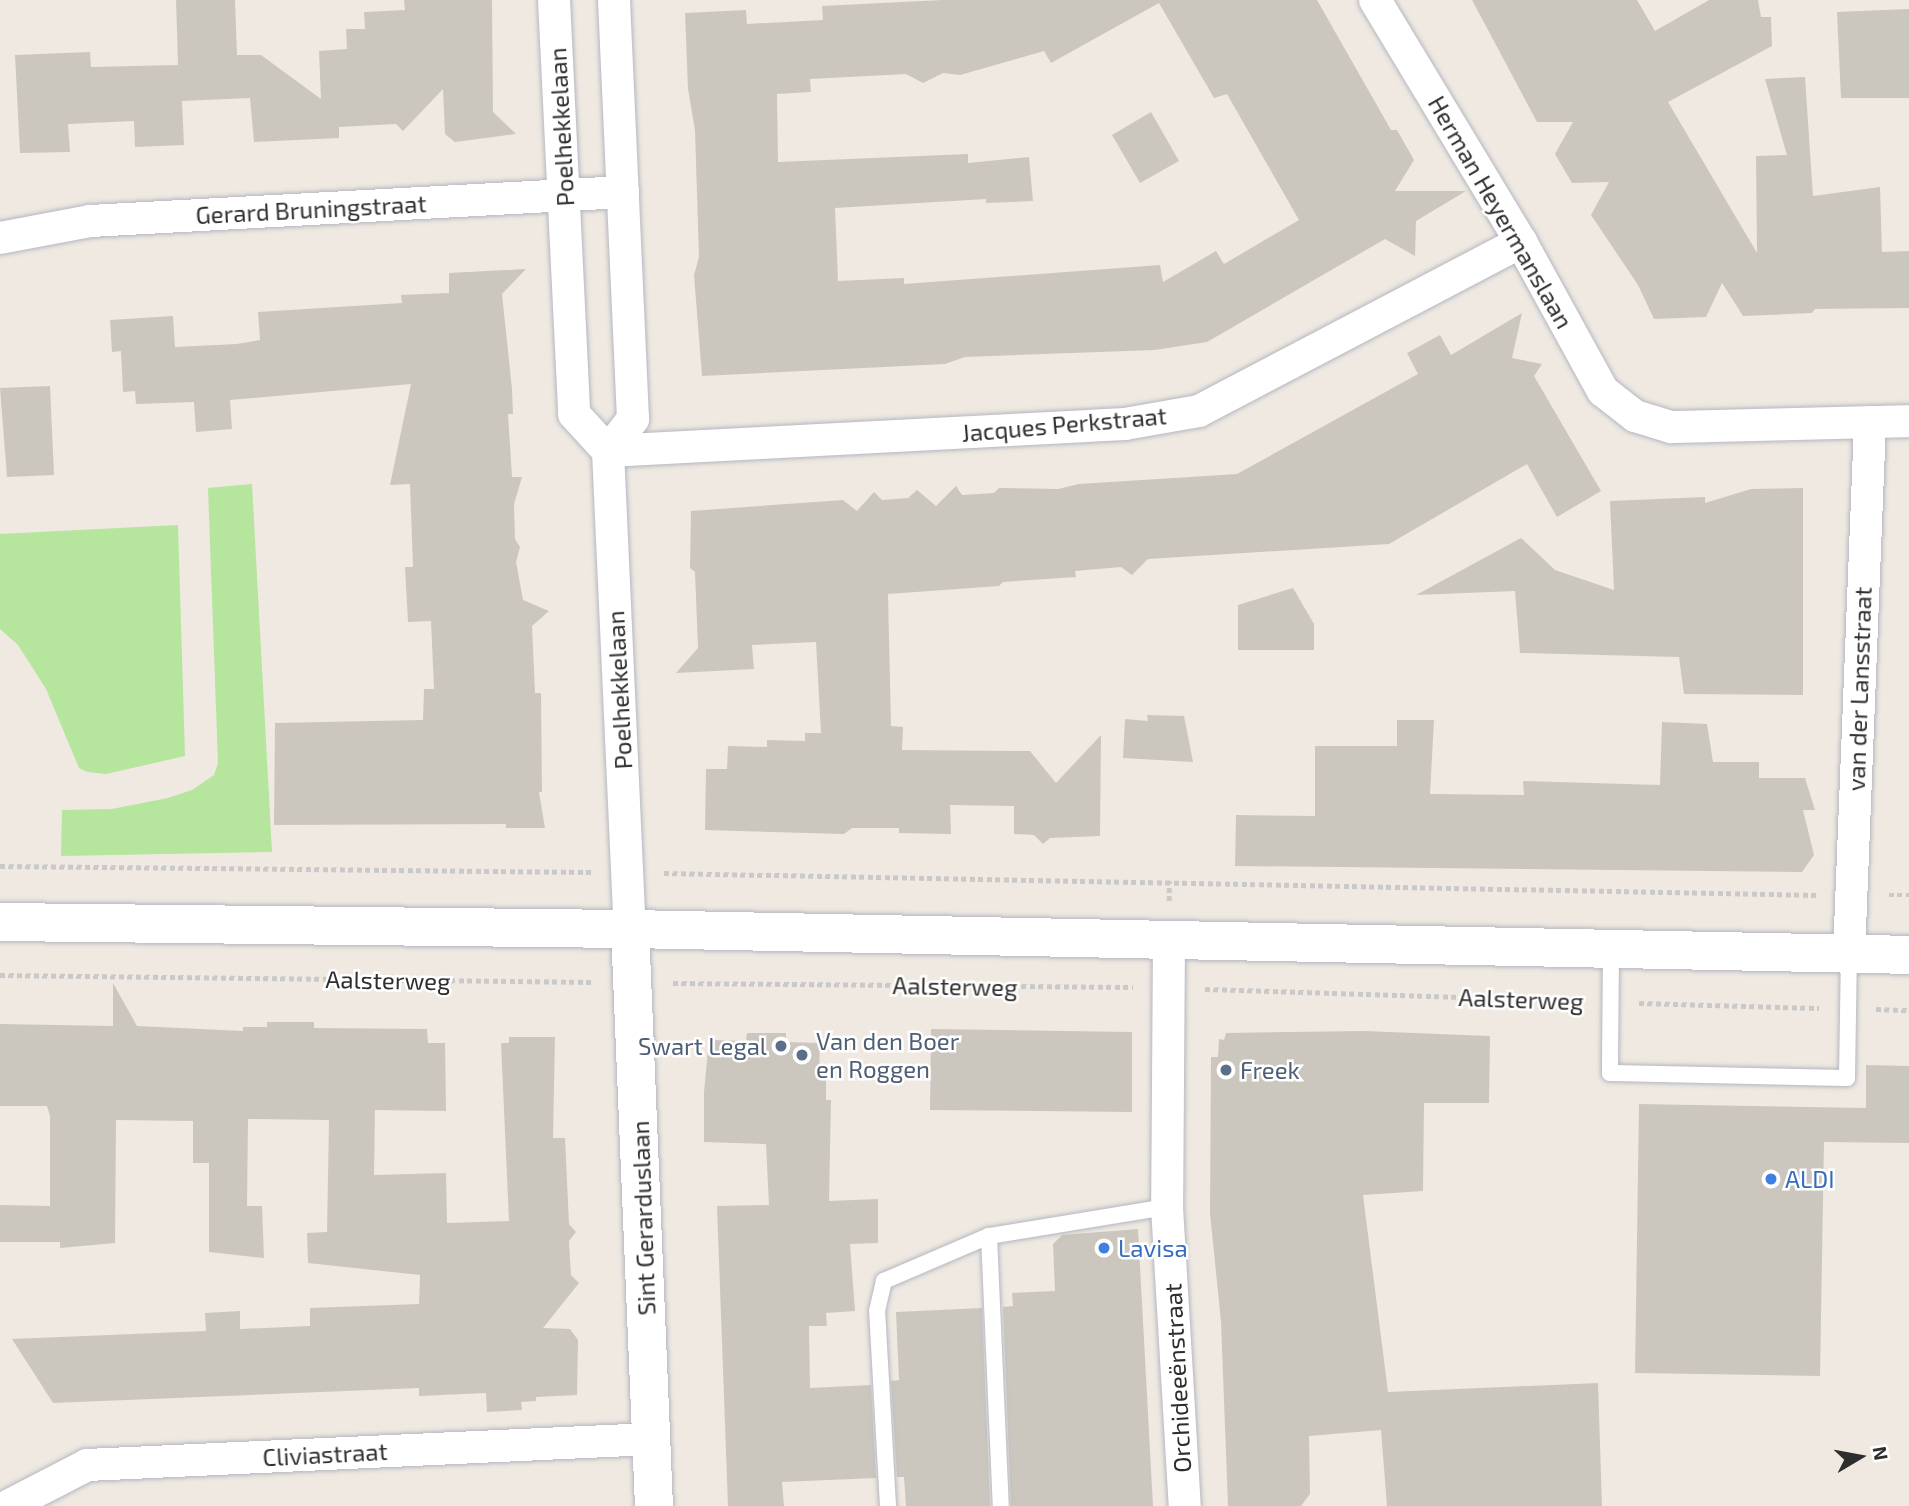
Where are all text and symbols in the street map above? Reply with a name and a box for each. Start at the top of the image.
street label: Poelhekkelaan [542,47,580,207]
street label: Herman Heyermanslaan [1423,91,1579,333]
street label: Gerard Bruningstraat [195,189,427,229]
street label: Jacques Perkstraat [960,401,1168,447]
street label: van der Lansstraat [1841,586,1877,792]
street label: Poelhekkelaan [600,610,638,770]
street label: Aalsterweg [325,965,451,995]
street label: Aalsterweg [892,971,1018,1001]
street label: Aalsterweg [1458,982,1584,1016]
place label: Van den Boer en Roggen [816,1027,959,1083]
place label: Swart Legal [638,1032,767,1060]
marker: Swart Legal [773,1038,789,1054]
marker: Van den Boer en Roggen [794,1047,810,1063]
place label: Freek [1240,1056,1300,1084]
marker: Freek [1218,1062,1234,1078]
street label: Sint Gerarduslaan [625,1120,661,1316]
place label: ALDI [1785,1165,1834,1193]
marker: ALDI [1763,1171,1779,1187]
place label: Lavisa [1118,1234,1188,1262]
marker: Lavisa [1096,1240,1112,1256]
street label: Orchideeënstraat [1158,1282,1196,1474]
north arrow [1825,1422,1895,1492]
street label: Cliviastraat [262,1436,388,1472]
text: N [1869,1445,1894,1462]

